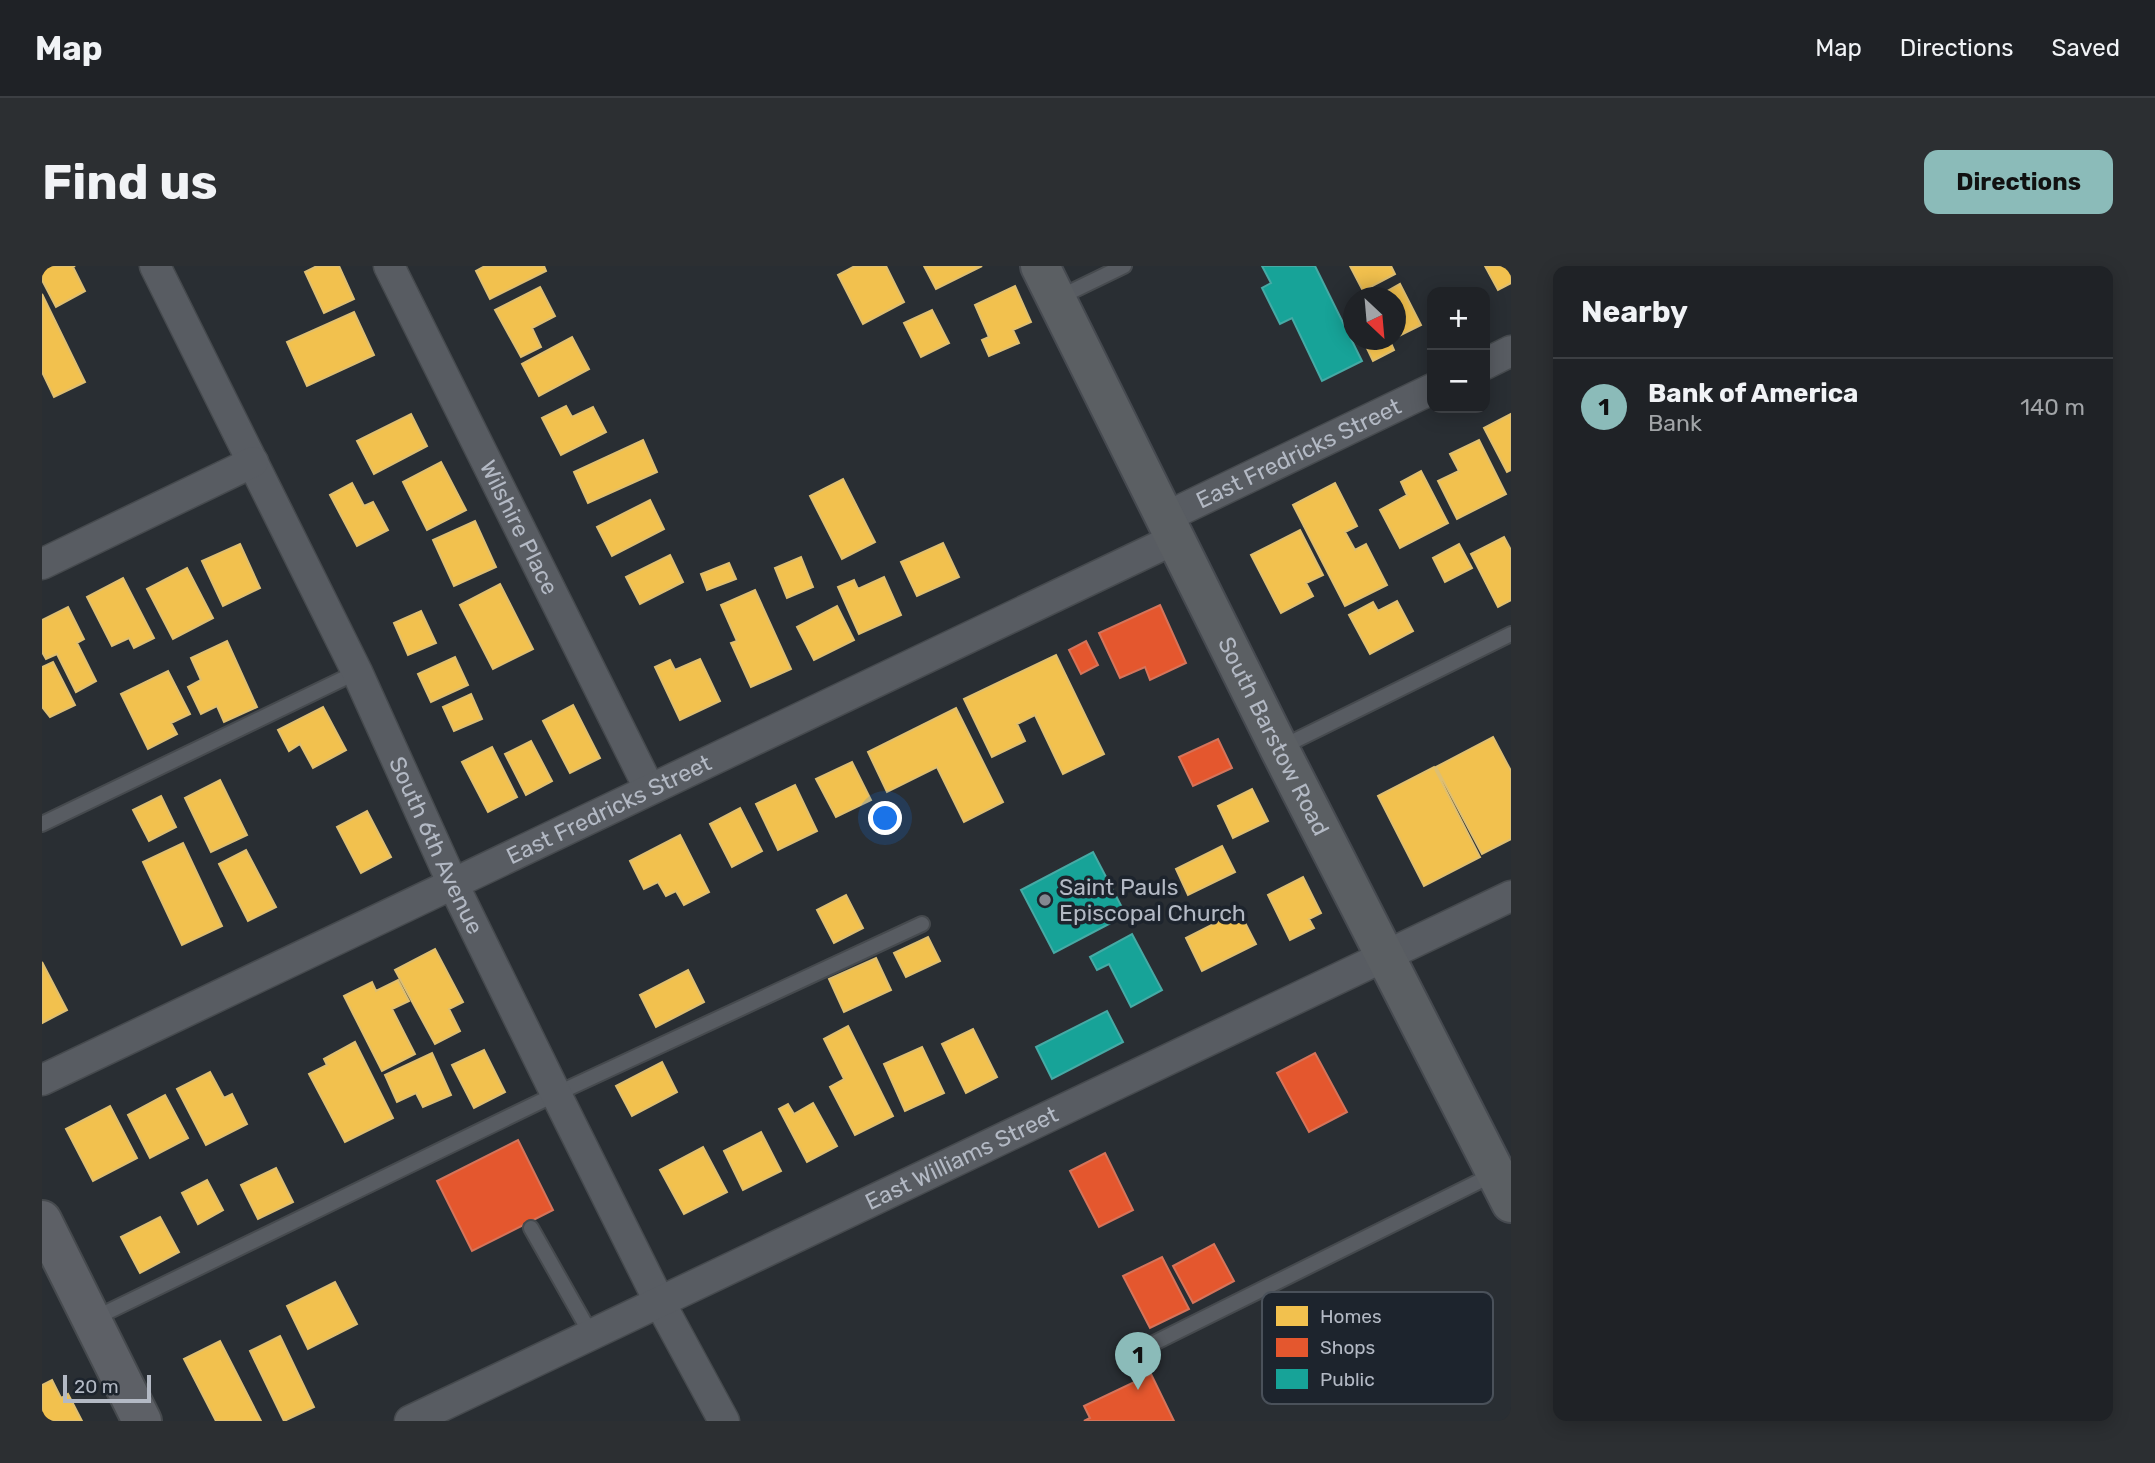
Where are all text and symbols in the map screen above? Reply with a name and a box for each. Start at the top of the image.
text: Map [35,29,103,68]
text: Map [1815,34,1862,62]
text: Directions [1900,34,2013,62]
text: Saved [2051,34,2120,62]
button: Directions [1924,150,2113,214]
text: Find us [42,153,218,211]
north arrow [1343,287,1406,350]
map controls [1427,287,1490,413]
button: + [1427,287,1490,350]
text: Nearby [1581,294,1688,330]
button: − [1427,350,1490,413]
text: Bank of America [1648,378,1858,409]
street label: East Fredricks Street [1192,392,1405,514]
text: 1 [1598,393,1610,421]
text: 140 m [2020,393,2085,421]
text: Bank [1648,409,1702,437]
street label: Wilshire Place [474,455,564,599]
street label: South Barstow Road [1212,632,1335,840]
street label: East Fredricks Street [502,749,716,870]
street label: South 6th Avenue [383,752,489,939]
your location [868,801,902,835]
place label: Saint Pauls Episcopal Church [1059,873,1246,927]
marker: Saint Pauls Episcopal Church [1037,892,1053,908]
street label: East Williams Street [860,1100,1063,1216]
legend [1262,1292,1493,1404]
text: Homes [1320,1305,1382,1328]
pin: 1 [1115,1332,1161,1390]
text: Shops [1320,1336,1375,1359]
text: Public [1320,1368,1375,1391]
scale bar [63,1372,150,1404]
text: 20 m [74,1375,119,1398]

